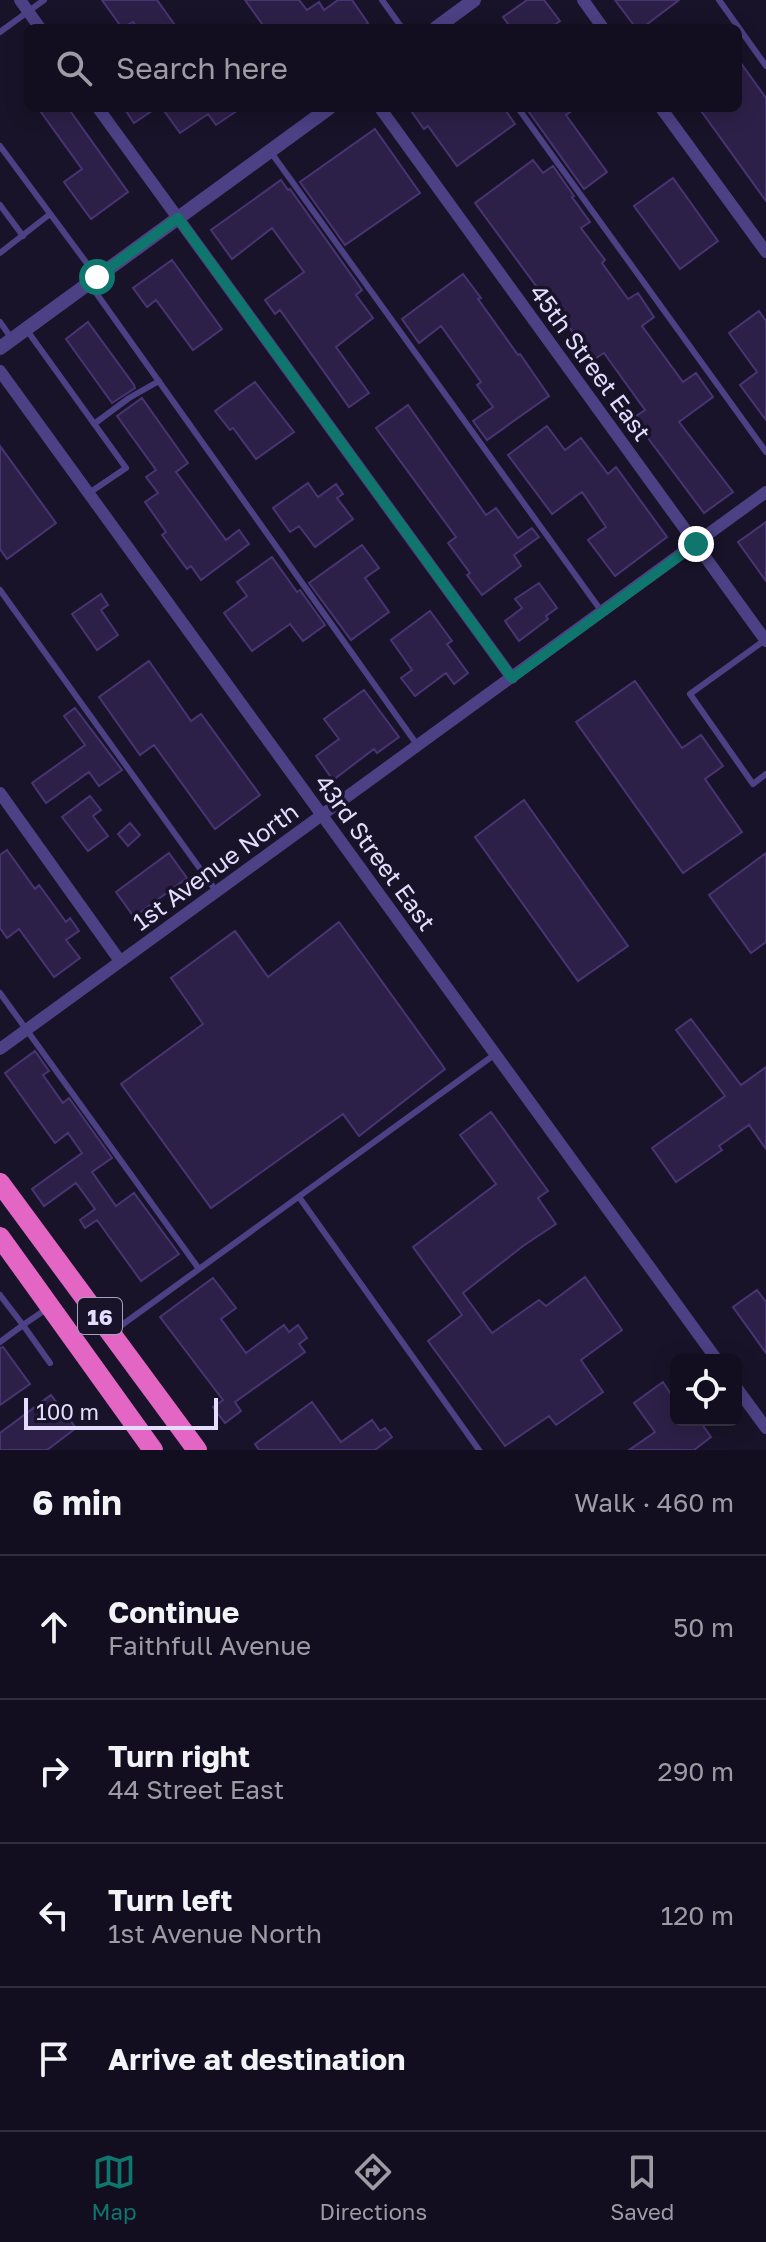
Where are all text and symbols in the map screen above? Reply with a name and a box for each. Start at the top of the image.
search box [24,24,742,112]
icon: search [52,46,96,90]
text: Search here [116,50,288,86]
route start [79,259,115,295]
street label: 45th Street East [525,278,657,446]
route end [678,526,714,562]
street label: 43rd Street East [310,768,442,936]
street label: 1st Avenue North [127,796,303,936]
road number: 16 [78,1298,122,1334]
map controls [670,1354,742,1426]
button: locate [670,1354,742,1426]
scale bar [24,1394,218,1430]
text: 100 m [36,1398,99,1425]
text: 6 min [32,1482,122,1522]
text: Walk · 460 m [574,1487,734,1518]
text: Continue [108,1594,239,1630]
icon: ahead [32,1605,76,1649]
text: 50 m [673,1612,734,1643]
text: Faithfull Avenue [108,1630,311,1661]
text: Turn right [108,1738,250,1774]
icon: right [32,1749,76,1793]
text: 290 m [658,1756,734,1787]
text: 44 Street East [108,1774,284,1805]
text: Turn left [108,1882,233,1918]
icon: left [32,1893,76,1937]
text: 120 m [661,1900,734,1931]
text: 1st Avenue North [108,1918,322,1949]
icon: arrive [32,2037,76,2081]
text: Arrive at destination [108,2041,405,2077]
tab: Map [92,2150,136,2225]
tab: Directions [320,2150,427,2225]
tab: Saved [610,2150,674,2225]

